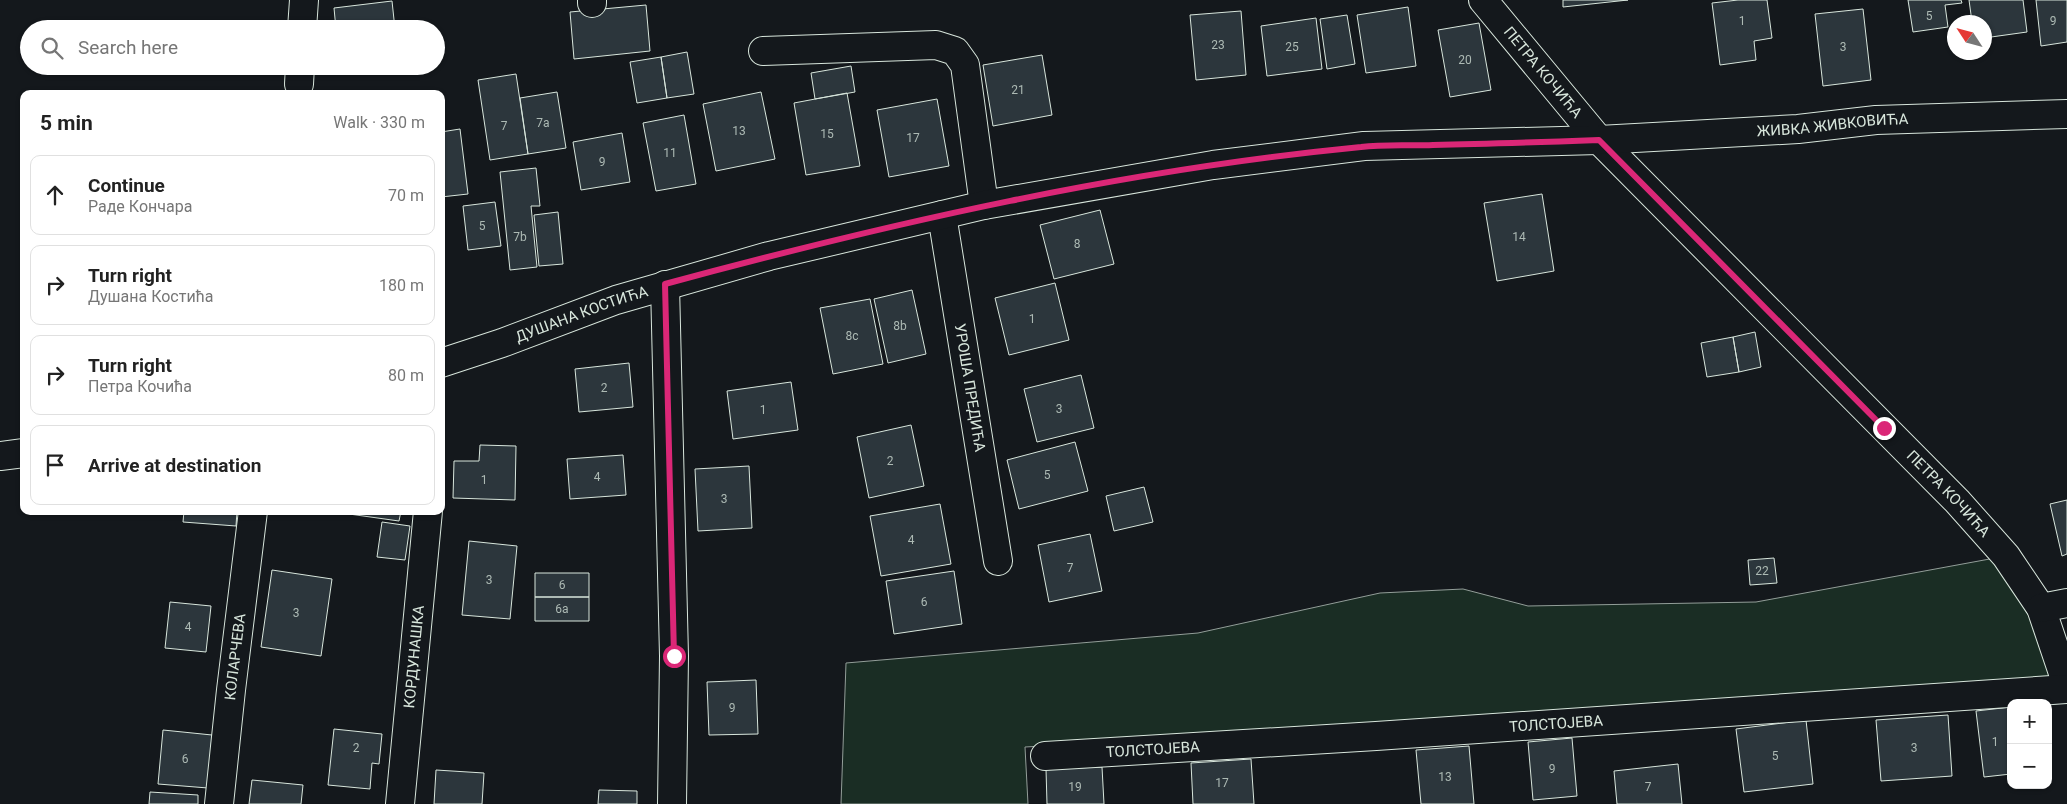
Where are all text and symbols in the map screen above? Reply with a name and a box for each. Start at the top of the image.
house number: 5 [1926,9,1933,23]
house number: 1 [1739,14,1745,28]
house number: 9 [2050,14,2056,28]
north arrow [1947,15,1992,60]
search box [20,20,445,75]
street label: ПЕТРА КОЧИЋА [1500,23,1586,122]
icon: search [38,34,66,62]
text: Search here [78,36,178,59]
house number: 23 [1211,38,1225,52]
house number: 25 [1285,40,1299,54]
house number: 3 [1840,40,1846,54]
house number: 20 [1458,53,1472,67]
house number: 21 [1011,83,1025,97]
street label: ЖИВКА ЖИВКОВИЋА [1756,110,1909,140]
text: 5 min [40,111,93,135]
text: Walk · 330 m [333,113,425,132]
house number: 7a [536,116,550,130]
house number: 7 [501,119,508,133]
house number: 13 [732,124,746,138]
house number: 15 [820,127,834,141]
house number: 17 [906,131,920,145]
house number: 11 [663,146,677,160]
house number: 9 [599,155,605,169]
text: Continue [88,174,165,197]
icon: ahead [41,181,69,209]
text: 70 m [388,186,424,205]
text: Раде Кончара [88,197,192,216]
house number: 5 [479,219,486,233]
house number: 7b [513,230,527,244]
house number: 14 [1512,230,1526,244]
house number: 8 [1074,237,1081,251]
text: Turn right [88,264,172,287]
icon: right [41,271,69,299]
text: 180 m [379,276,424,295]
street label: ДУШАНА КОСТИЋА [513,282,650,346]
text: Душана Костића [88,287,213,306]
house number: 1 [1029,312,1035,326]
house number: 8b [893,319,907,333]
street label: УРОША ПРЕДИЋА [951,322,989,453]
house number: 8c [845,329,859,343]
text: Turn right [88,354,172,377]
icon: right [41,361,69,389]
text: 80 m [388,366,424,385]
text: Петра Кочића [88,377,192,396]
house number: 2 [601,381,608,395]
house number: 3 [1056,402,1062,416]
house number: 1 [760,403,766,417]
route end [1873,417,1896,440]
street label: ПЕТРА КОЧИЋА [1903,447,1994,541]
icon: arrive [41,451,69,479]
text: Arrive at destination [88,454,261,477]
house number: 2 [887,454,894,468]
house number: 5 [1044,468,1051,482]
house number: 4 [594,470,601,484]
house number: 1 [481,473,487,487]
house number: 3 [721,492,727,506]
house number: 4 [908,533,915,547]
house number: 7 [1067,561,1074,575]
house number: 22 [1755,564,1769,578]
house number: 3 [486,573,492,587]
house number: 6 [559,578,566,592]
house number: 6 [921,595,928,609]
house number: 6a [555,602,569,616]
street label: КОРДУНАШКА [400,604,428,709]
house number: 3 [293,606,299,620]
street label: КОЛАРЧЕВА [221,612,249,701]
house number: 4 [185,620,192,634]
route start [663,645,686,668]
map controls [2007,699,2052,789]
button: + [2007,699,2052,744]
house number: 9 [729,701,735,715]
street label: ТОЛСТОЈЕВА [1508,712,1604,736]
house number: 1 [1992,735,1998,749]
street label: ТОЛСТОЈЕВА [1105,738,1201,761]
house number: 2 [353,741,360,755]
house number: 3 [1911,741,1917,755]
button: − [2007,744,2052,789]
house number: 5 [1772,749,1779,763]
house number: 6 [182,752,189,766]
house number: 9 [1549,762,1555,776]
house number: 13 [1438,770,1452,784]
house number: 17 [1215,776,1229,790]
house number: 19 [1068,780,1082,794]
house number: 7 [1645,780,1652,794]

